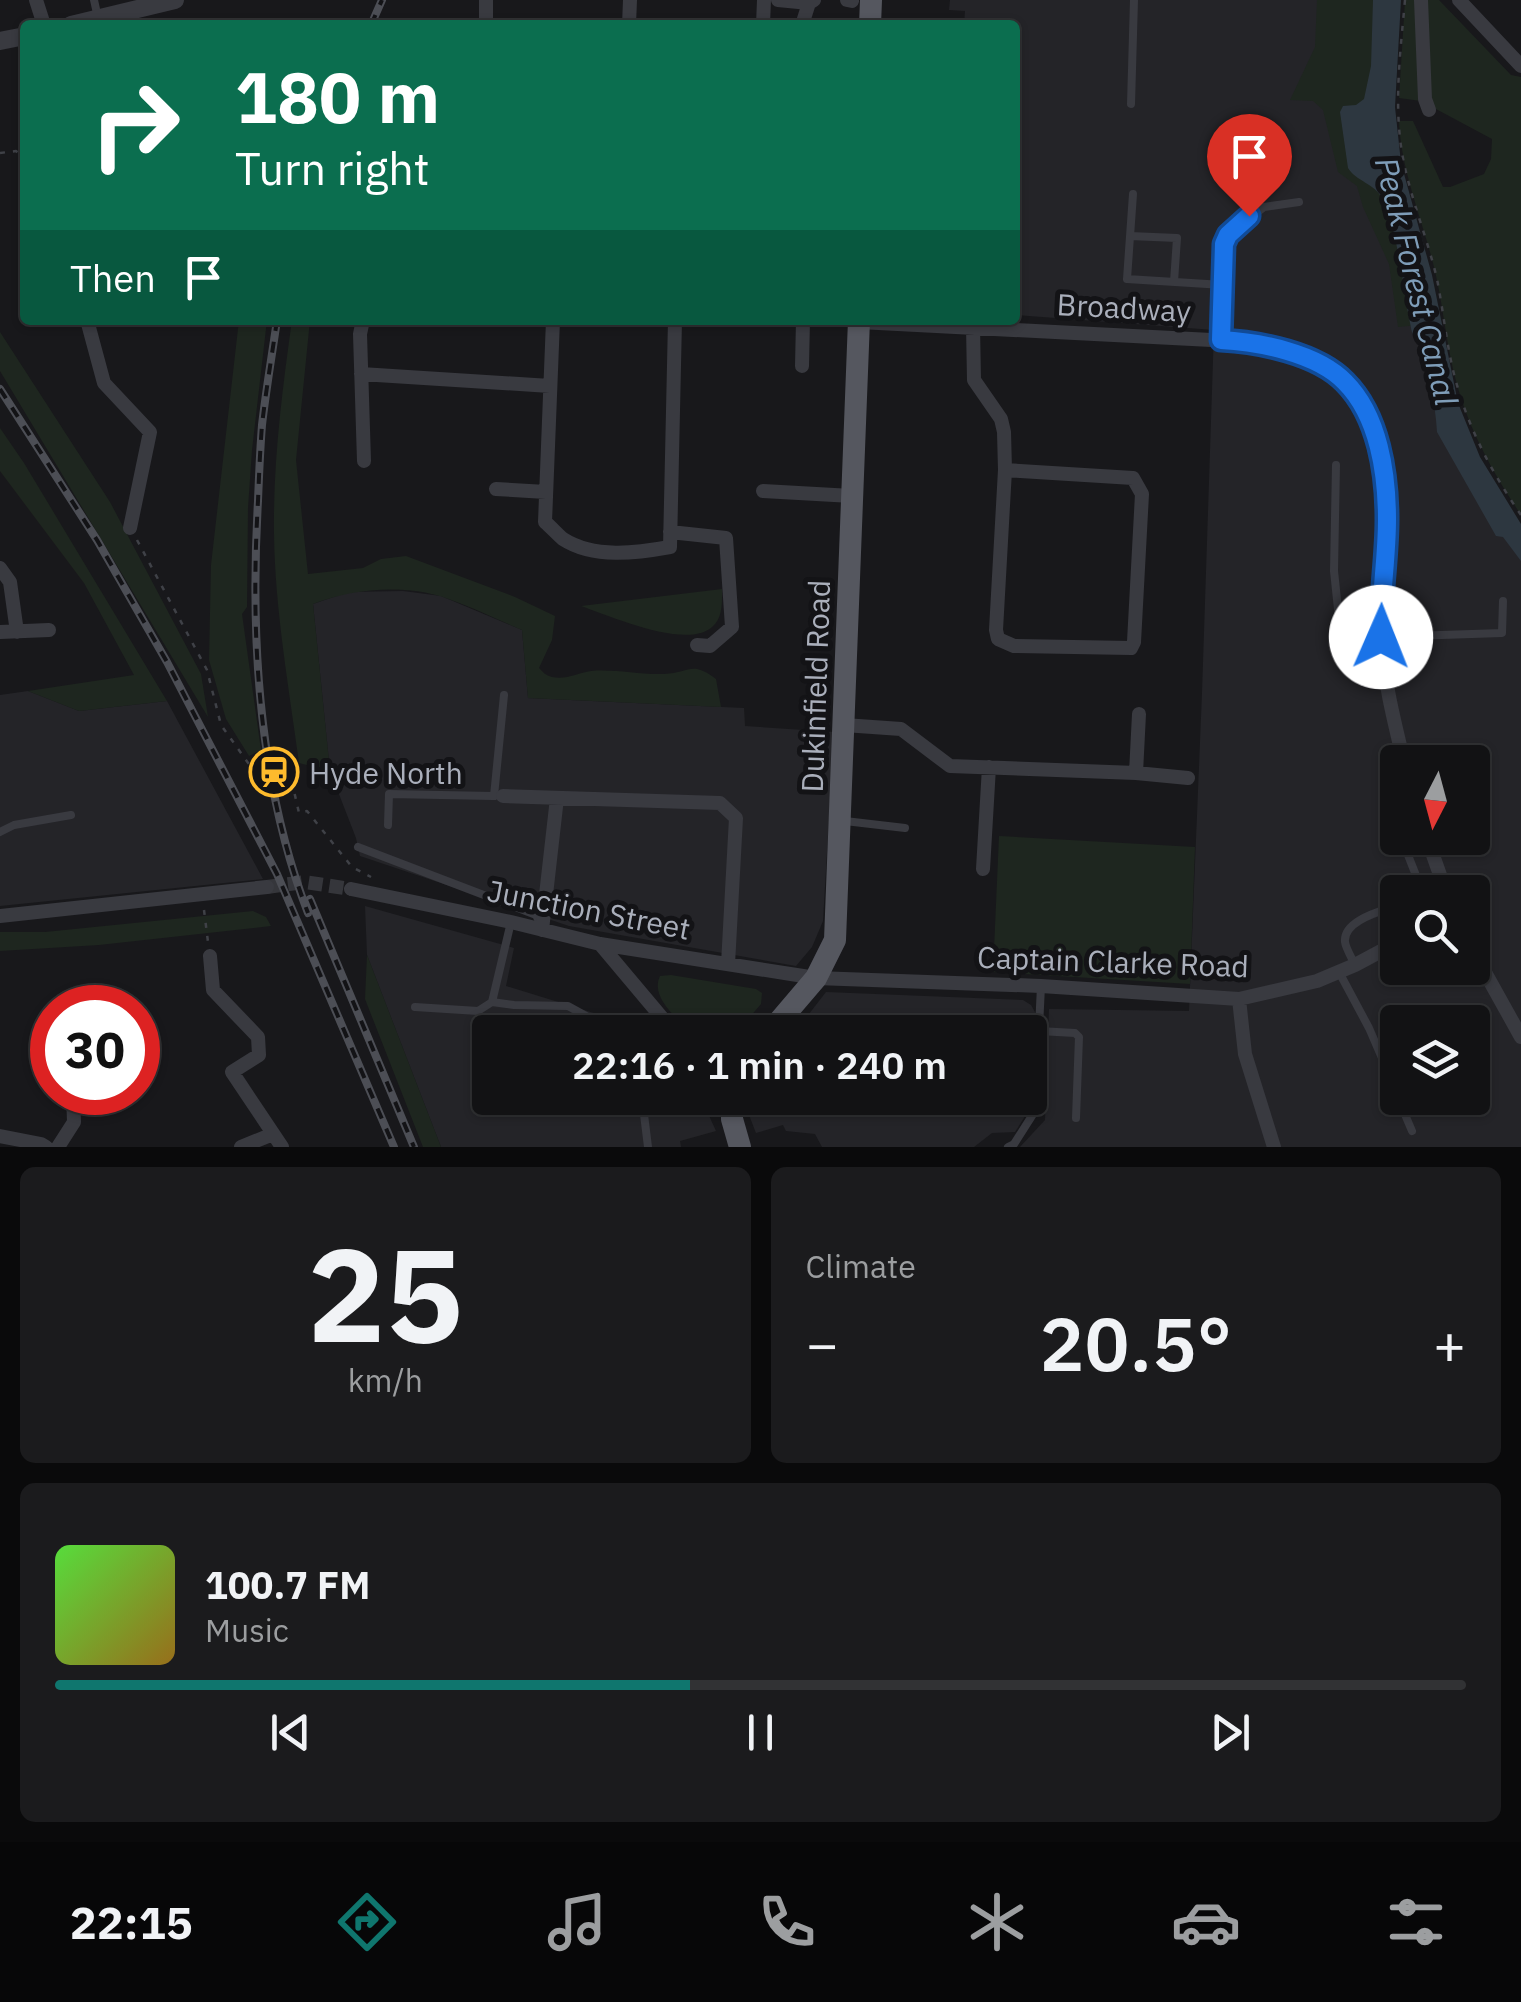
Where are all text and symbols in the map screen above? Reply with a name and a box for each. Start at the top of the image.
text: 180 m [235,51,440,142]
icon: right [70,60,200,190]
pin [1207,114,1292,217]
icon: arrive [1222,129,1277,184]
text: Turn right [235,139,430,197]
water label: Peak Forest Canal [1366,152,1468,410]
icon: arrive [176,250,231,305]
text: Then [70,253,156,302]
street label: Broadway [1056,284,1192,330]
street label: Dukinfield Road [792,579,838,793]
position arrow [1329,585,1433,689]
north arrow [1380,745,1490,855]
map controls [1380,745,1490,1115]
station icon: Hyde North [248,746,300,798]
place label: Hyde North [309,753,463,792]
street label: Junction Street [484,870,694,948]
button: search [1380,875,1490,985]
street label: Captain Clarke Road [977,937,1249,985]
speed limit sign: 30 [30,985,160,1115]
button: layers [1380,1005,1490,1115]
text: 22:16 · 1 min · 240 m [572,1040,947,1089]
text: 25 [307,1209,463,1378]
text: Climate [806,1245,916,1287]
text: 20.5° [1039,1294,1232,1392]
text: − [806,1308,839,1379]
text: + [1433,1308,1466,1379]
text: km/h [348,1359,423,1401]
text: 100.7 FM [205,1560,370,1609]
text: Music [205,1609,289,1651]
icon: previous [263,1705,318,1760]
icon: pause [733,1705,788,1760]
icon: next [1203,1705,1258,1760]
icon: directions [332,1887,402,1957]
icon: music [542,1887,612,1957]
icon: phone [752,1887,822,1957]
icon: climate [962,1887,1032,1957]
icon: car [1171,1887,1241,1957]
icon: filters [1381,1887,1451,1957]
text: 22:15 [70,1893,193,1951]

